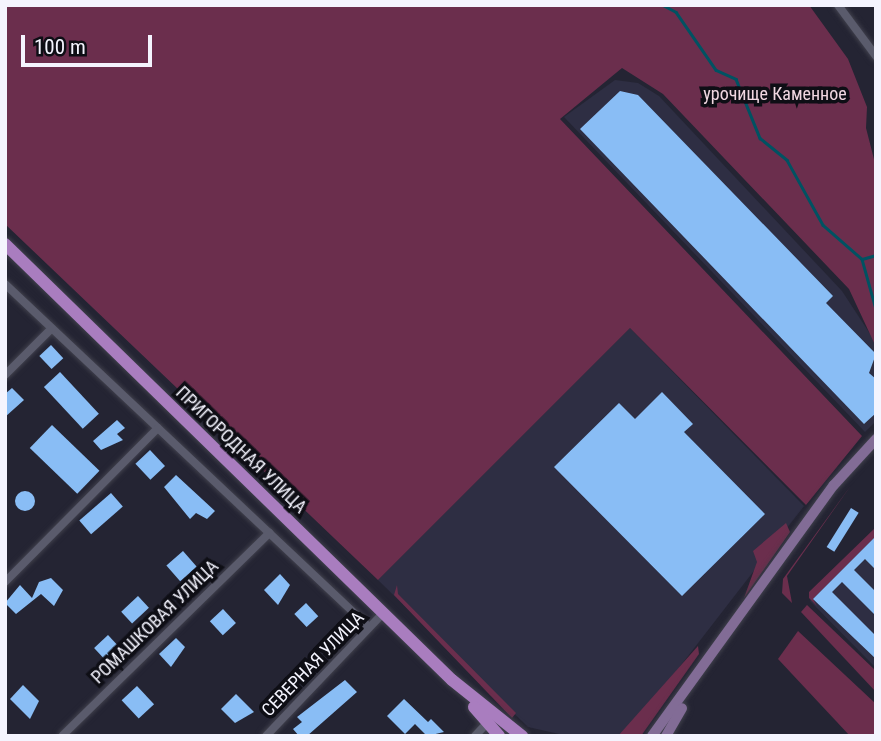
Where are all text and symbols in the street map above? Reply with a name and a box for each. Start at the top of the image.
scale bar [24,21,156,65]
text: 100 m [34,35,86,59]
park label: урочище Каменное [703,83,847,105]
street label: ПРИГОРОДНАЯ УЛИЦА [171,382,311,518]
street label: РОМАШКОВАЯ УЛИЦА [87,556,223,688]
street label: СЕВЕРНАЯ УЛИЦА [257,607,369,721]

